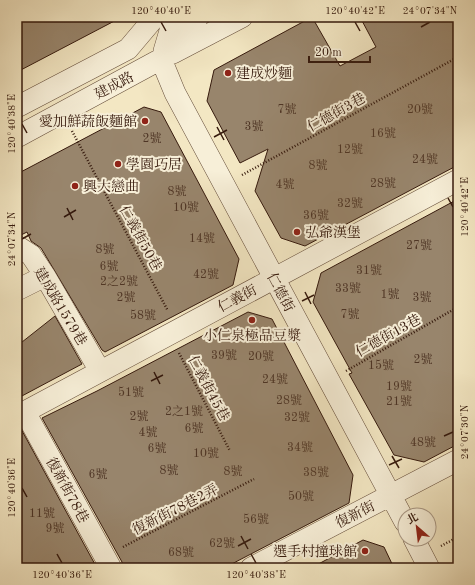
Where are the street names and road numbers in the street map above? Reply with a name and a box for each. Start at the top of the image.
street label: 建成路 [92,69,136,102]
street label: 仁德街3巷 [305,90,368,135]
street label: 仁義街50巷 [116,203,165,273]
street label: 建成路1579巷 [31,264,90,348]
street label: 仁德街 [264,270,297,314]
street label: 仁義街 [215,282,259,315]
street label: 仁德街13巷 [353,311,423,360]
street label: 仁義街45巷 [185,353,232,424]
street label: 復新街78巷 [43,455,92,525]
street label: 復新街78巷2弄 [130,481,221,538]
street label: 復新街 [333,498,377,531]

